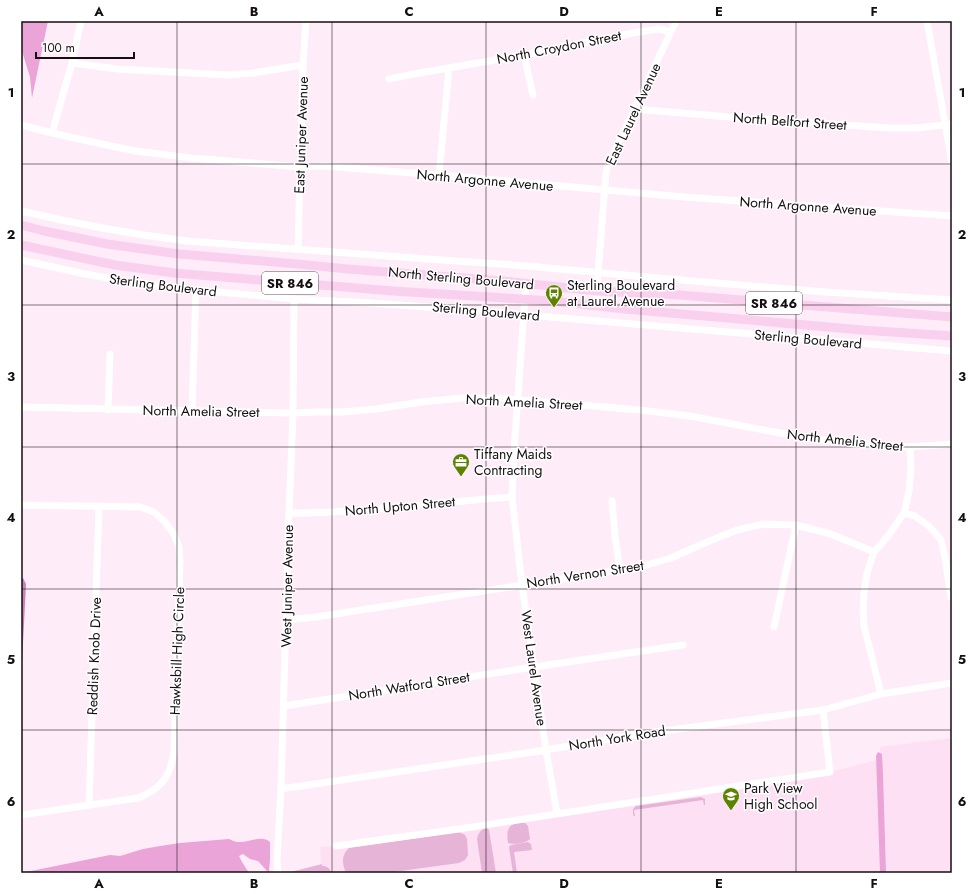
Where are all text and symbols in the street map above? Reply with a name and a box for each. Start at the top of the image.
text: A [93,2,104,21]
text: B [250,2,259,21]
text: C [404,2,414,21]
text: D [559,2,569,21]
text: E [715,2,723,21]
text: F [870,2,878,21]
street label: North Croydon Street [495,25,624,69]
scale bar [36,34,134,60]
text: 100 m [42,39,75,57]
street label: East Laurel Avenue [601,60,665,168]
street label: East Juniper Avenue [289,76,313,194]
text: 1 [8,83,14,102]
text: 1 [959,83,965,102]
street label: North Belfort Street [733,107,848,135]
street label: North Argonne Avenue [416,164,554,196]
street label: North Argonne Avenue [739,191,877,221]
text: 2 [7,225,15,244]
text: 2 [958,225,966,244]
street label: North Sterling Boulevard [387,262,535,294]
street label: Sterling Boulevard [108,268,218,302]
road number: SR 846 [262,272,318,294]
place label: Sterling Boulevard at Laurel Avenue [567,275,675,311]
bus stop icon: Sterling Boulevard at Laurel Avenue [544,283,564,308]
road number: SR 846 [746,292,802,314]
street label: Sterling Boulevard [431,296,541,326]
street label: Sterling Boulevard [753,324,863,354]
text: 3 [7,367,15,386]
text: 3 [958,367,966,386]
street label: North Amelia Street [465,389,583,415]
street label: North Amelia Street [142,400,260,422]
street label: North Amelia Street [786,424,905,456]
place label: Tiffany Maids Contracting [474,444,552,480]
office icon: Tiffany Maids Contracting [451,452,471,477]
street label: North Upton Street [344,491,457,521]
text: 4 [6,508,16,527]
text: 4 [957,508,967,527]
street label: West Juniper Avenue [276,525,298,647]
street label: North Vernon Street [525,555,646,593]
street label: Hawksbill High Circle [165,586,189,716]
street label: Reddish Knob Drive [82,597,106,715]
street label: West Laurel Avenue [516,609,552,727]
text: 5 [7,650,15,669]
text: 5 [958,650,966,669]
street label: North Watford Street [347,666,472,705]
street label: North York Road [567,720,667,756]
place label: Park View High School [744,778,817,814]
school or university icon: Park View High School [721,786,741,811]
text: 6 [7,792,16,811]
text: 6 [958,792,967,811]
text: A [93,874,104,893]
text: B [250,874,259,893]
text: C [404,874,414,893]
text: D [559,874,569,893]
text: E [715,874,723,893]
text: F [870,874,878,893]

